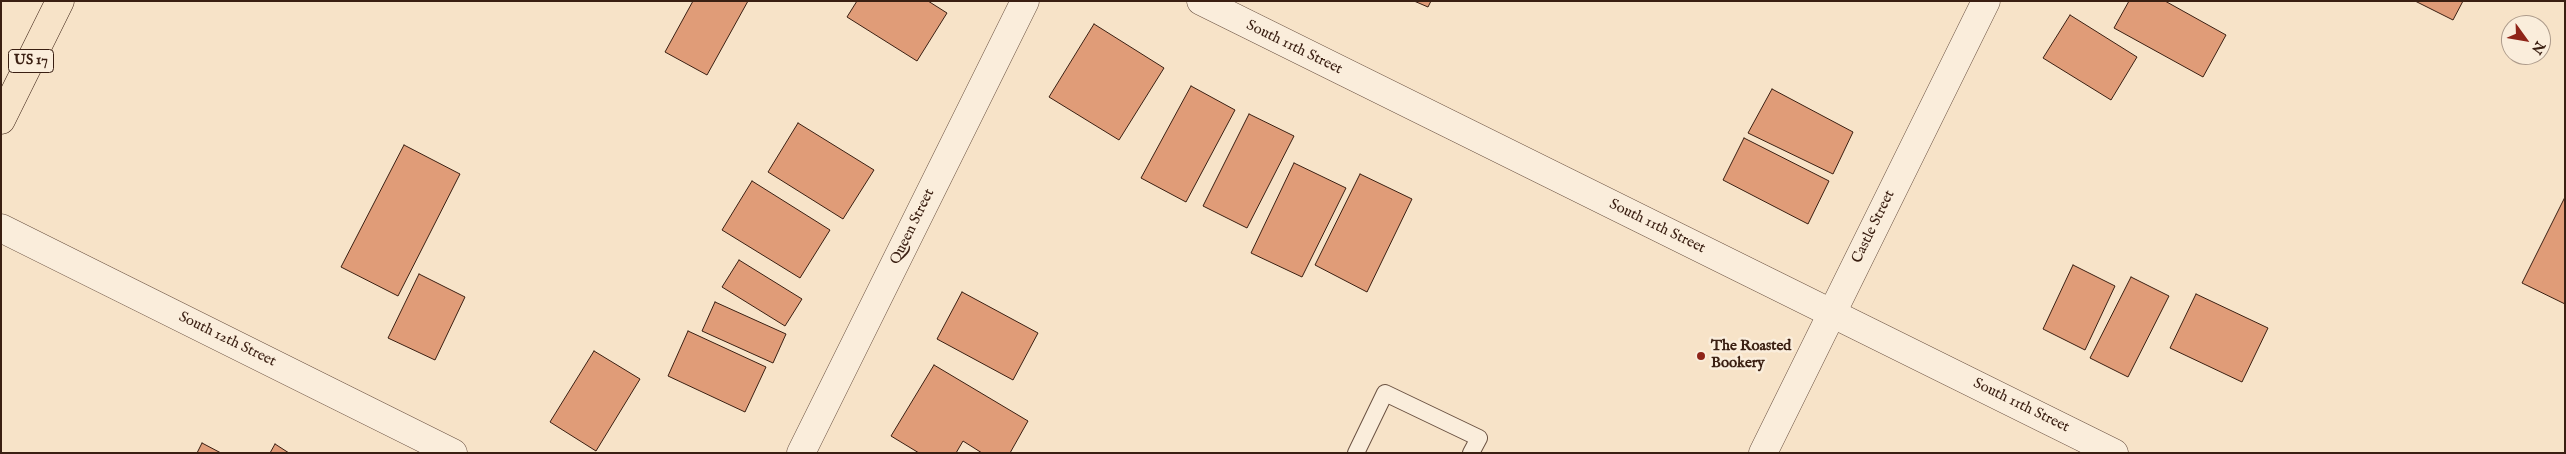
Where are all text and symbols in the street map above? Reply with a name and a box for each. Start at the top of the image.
north arrow [2501,15,2551,65]
street label: South 11th Street [1243,17,1345,79]
text: N [2527,38,2549,57]
road number: US 17 [8,49,54,72]
street label: Queen Street [887,186,939,268]
street label: Castle Street [1849,188,1899,266]
street label: South 11th Street [1606,196,1708,258]
street label: South 12th Street [175,309,279,371]
place label: The Roasted Bookery [1711,338,1791,373]
marker: The Roasted Bookery [1695,350,1707,362]
street label: South 11th Street [1970,375,2072,437]

